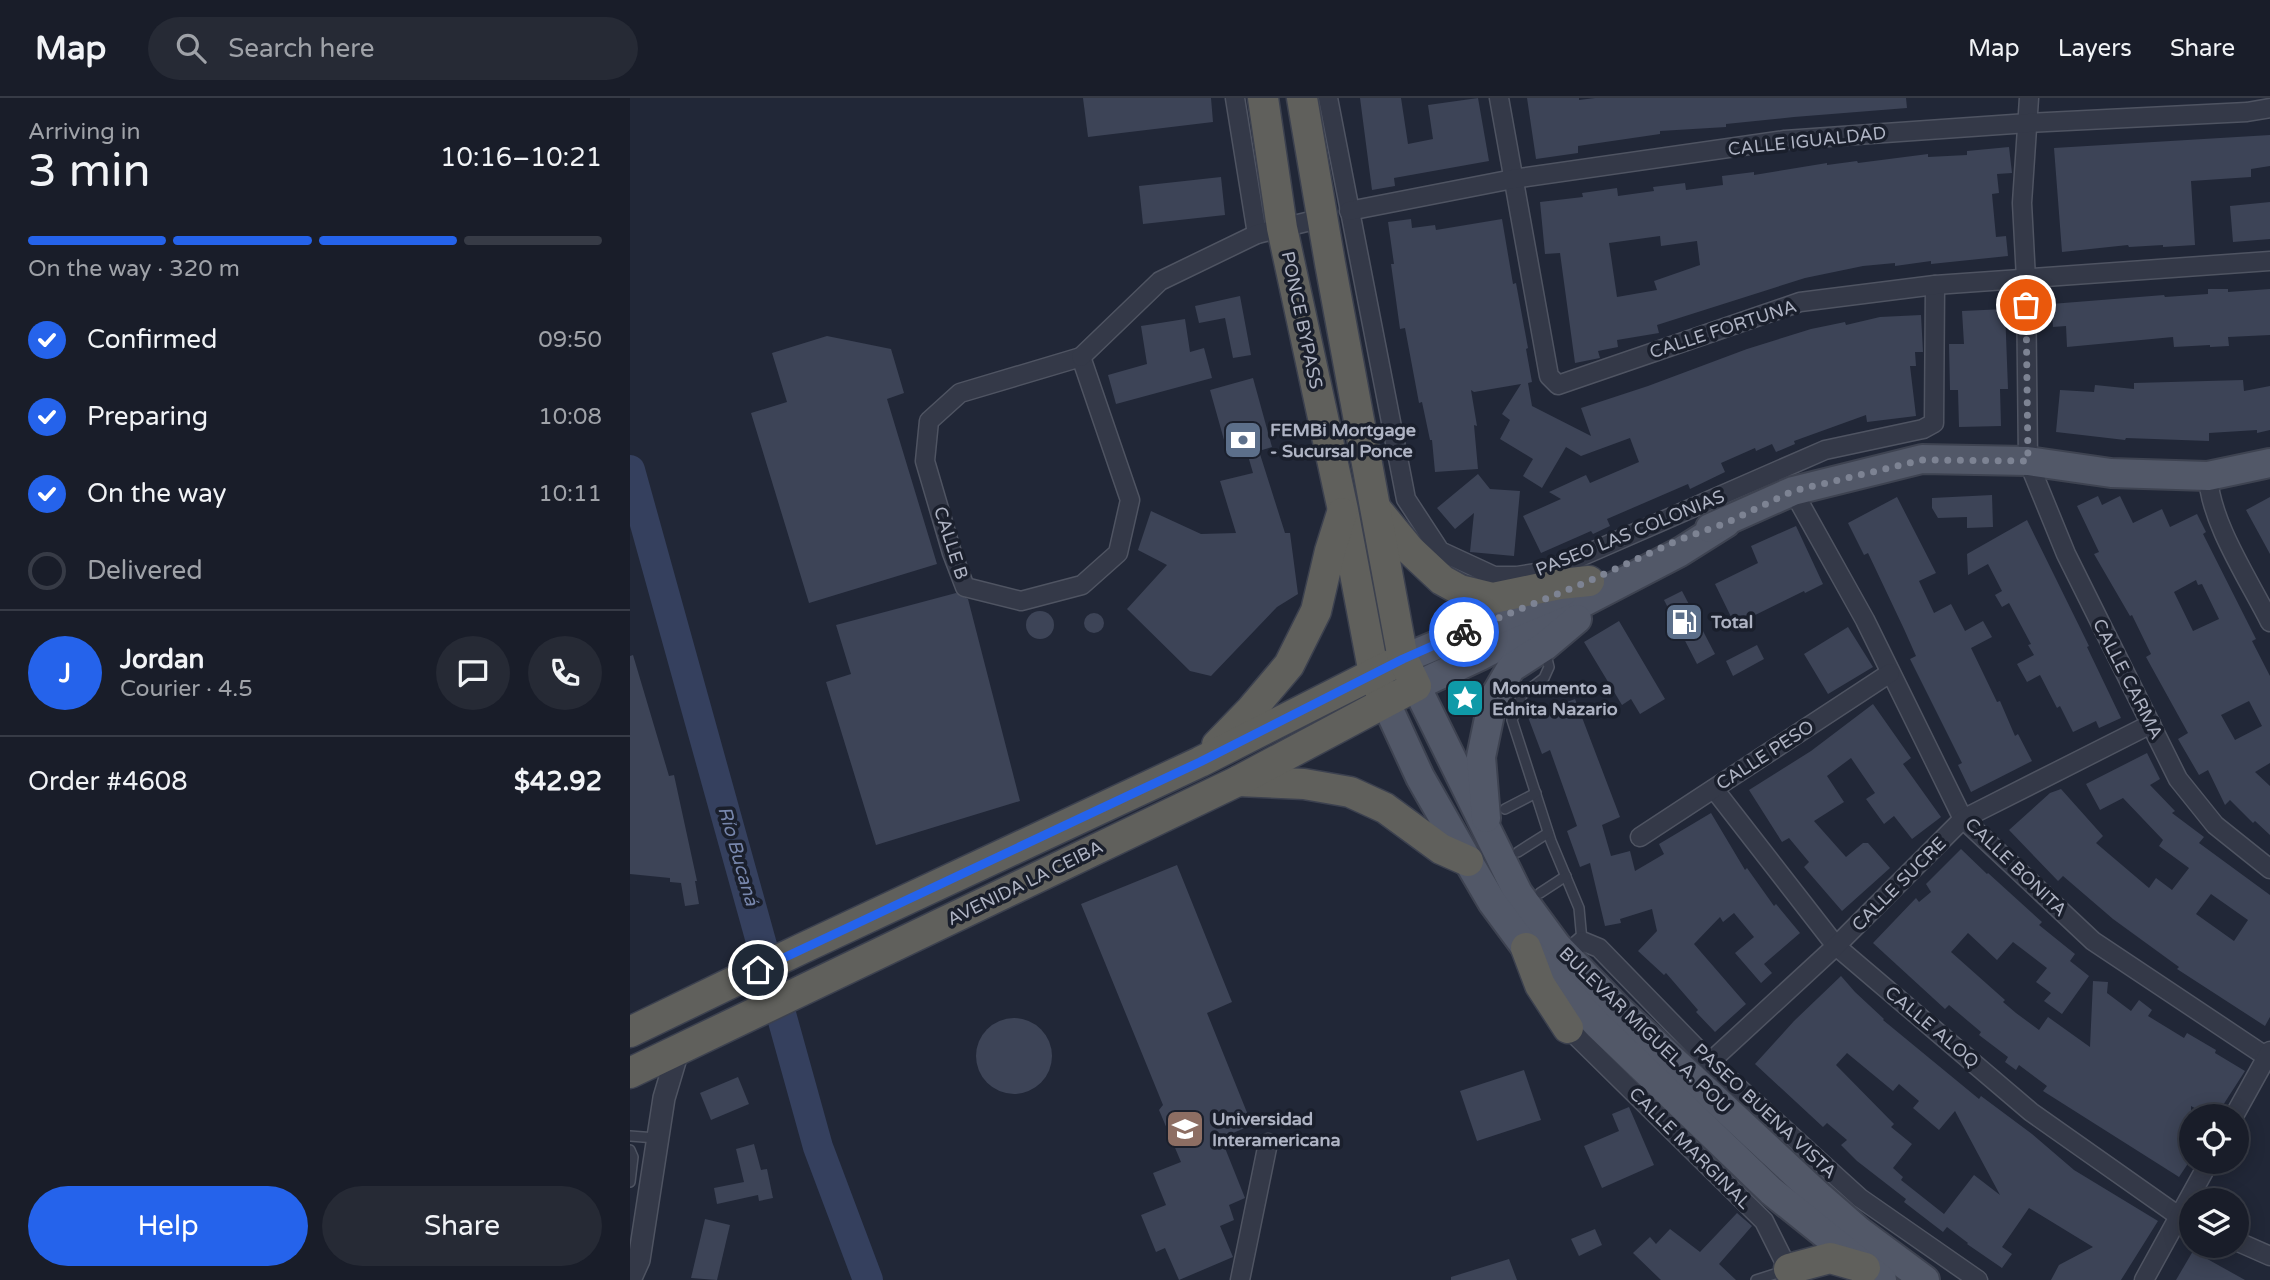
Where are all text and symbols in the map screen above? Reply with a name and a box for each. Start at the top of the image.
search box [148,17,638,80]
text: Map [35,29,106,68]
icon: search [172,29,210,67]
text: Search here [228,33,374,64]
text: Map [1968,34,2020,63]
text: Layers [2058,34,2132,63]
text: Share [2170,34,2235,63]
text: Arriving in [28,118,141,146]
street label: CALLE IGUALDAD [1727,122,1887,160]
text: 10:16–10:21 [440,142,602,173]
text: 3 min [28,144,151,199]
street label: PONCE BYPASS [1277,249,1327,391]
text: On the way · 320 m [28,255,240,283]
pin [1996,275,2056,335]
icon: bag [2007,286,2045,324]
street label: CALLE FORTUNA [1647,295,1799,363]
icon: check [28,321,66,359]
text: Confirmed [87,324,217,355]
text: 09:50 [538,326,602,354]
icon: check [28,398,66,436]
text: Preparing [87,401,208,432]
text: 10:08 [538,403,602,431]
bank icon: FEMBi Mortgage - Sucursal Ponce [1222,419,1264,461]
place label: FEMBi Mortgage - Sucursal Ponce [1270,419,1416,462]
icon: check [28,475,66,513]
text: On the way [87,478,227,509]
text: 10:11 [538,480,602,508]
street label: PASEO LAS COLONIAS [1532,485,1728,581]
street label: CALLE B [929,504,973,582]
text: Delivered [87,555,203,586]
courier [1429,597,1499,667]
fuel station icon: Total [1663,601,1705,643]
place label: Total [1710,611,1753,633]
icon: bike [1445,613,1483,651]
street label: CALLE CARMA [2088,615,2168,743]
button: chat [436,636,510,710]
button: phone [528,636,602,710]
text: Jordan [120,644,204,675]
text: J [59,658,71,689]
text: Courier · 4.5 [120,675,253,703]
place icon: Monumento a Ednita Nazario [1444,677,1486,719]
place label: Monumento a Ednita Nazario [1492,677,1618,720]
street label: CALLE PESO [1712,715,1818,795]
text: Order #4608 [28,766,188,797]
text: $42.92 [514,766,602,797]
water label: Río Bucaná [713,804,763,910]
street label: CALLE BONITA [1961,813,2071,921]
street label: CALLE SUCRE [1847,832,1951,936]
street label: AVENIDA LA CEIBA [943,836,1107,930]
pin [728,940,788,1000]
street label: BULEVAR MIGUEL A. POU [1555,942,1735,1118]
icon: home [739,951,777,989]
street label: CALLE ALOQ [1881,981,1983,1073]
street label: PASEO BUENA VISTA [1689,1039,1841,1183]
street label: CALLE MARGINAL [1624,1082,1756,1214]
map controls [2179,1104,2249,1258]
button: locate [2179,1104,2249,1174]
school or university icon: Universidad Interamericana [1164,1108,1206,1150]
place label: Universidad Interamericana [1212,1108,1341,1151]
button: Help [28,1186,308,1266]
button: Share [322,1186,602,1266]
button: layers [2179,1188,2249,1258]

